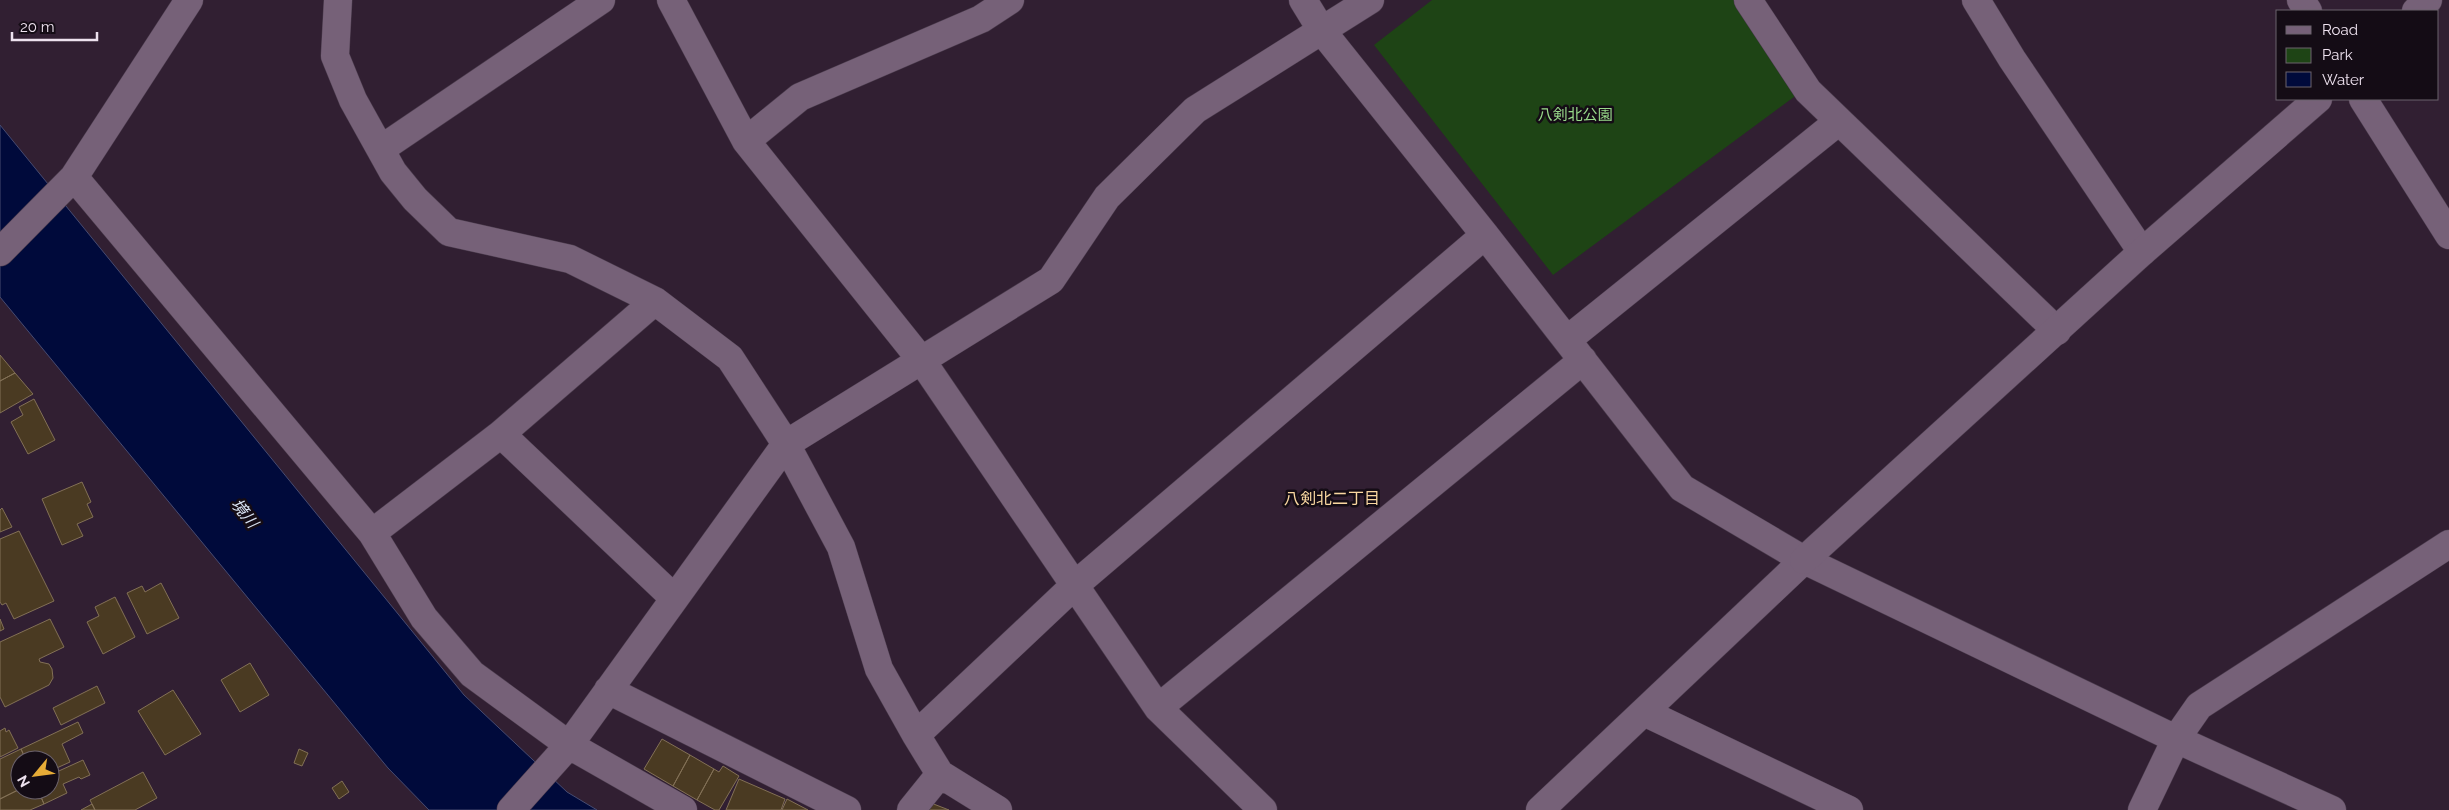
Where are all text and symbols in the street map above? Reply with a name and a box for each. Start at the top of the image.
scale bar [12,10,98,42]
legend [2276,10,2439,100]
text: 20 m [20,18,55,36]
text: Road [2322,21,2358,39]
text: Park [2322,46,2353,64]
text: Water [2322,71,2365,89]
park label: 八剣北公園 [1537,106,1613,124]
district label: 八剣北二丁目 [1284,489,1380,508]
water label: 境川 [227,495,263,533]
north arrow [10,750,60,800]
text: N [14,773,33,790]

